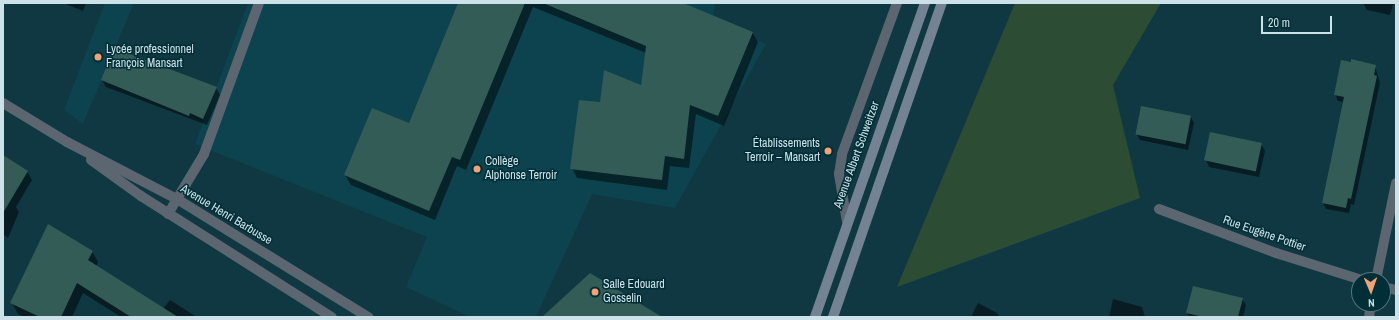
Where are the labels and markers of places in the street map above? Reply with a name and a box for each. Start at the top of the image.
place label: Lycée professionnel François Mansart [106,43,194,71]
marker: Lycée professionnel François Mansart [93,52,103,62]
place label: Établissements Terroir – Mansart [745,137,820,165]
marker: Établissements Terroir – Mansart [823,146,833,156]
place label: Collège Alphonse Terroir [485,155,557,183]
marker: Collège Alphonse Terroir [472,164,482,174]
place label: Salle Edouard Gosselin [603,278,665,306]
marker: Salle Edouard Gosselin [590,287,600,297]

